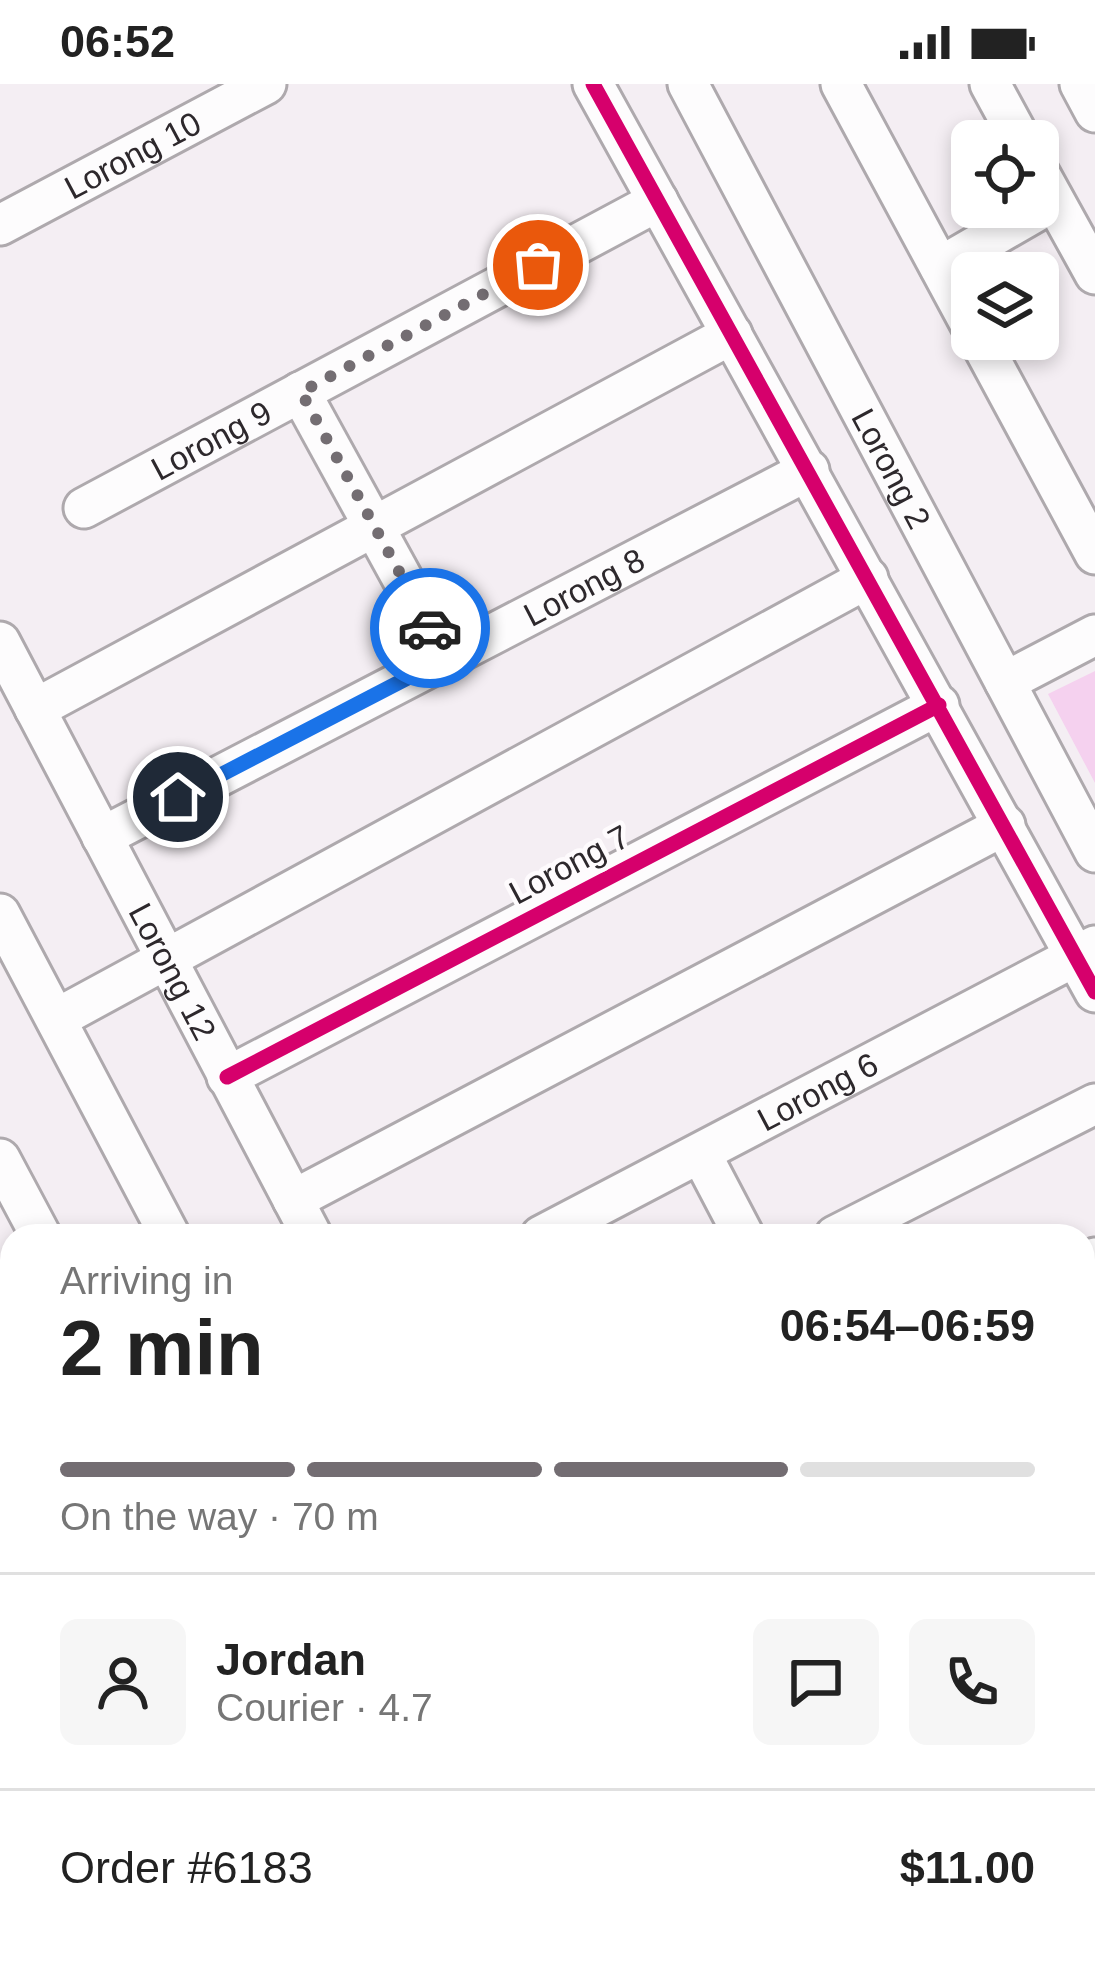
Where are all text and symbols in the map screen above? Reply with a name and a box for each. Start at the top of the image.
text: 06:52 [60,16,175,67]
street label: Lorong 10 [58,104,207,206]
map controls [951,120,1059,360]
button: locate [951,120,1059,228]
pin [487,214,589,316]
icon: bag [505,232,571,298]
button: layers [951,252,1059,360]
street label: Lorong 9 [145,393,277,488]
street label: Lorong 2 [844,402,938,535]
street label: Lorong 8 [518,541,651,634]
courier [370,568,490,688]
icon: car [397,595,463,661]
pin [127,746,229,848]
icon: home [145,764,211,830]
street label: Lorong 7 [503,818,635,911]
street label: Lorong 12 [122,897,223,1046]
street label: Lorong 6 [751,1045,884,1138]
text: Arriving in [60,1259,233,1302]
text: 06:54–06:59 [780,1300,1035,1351]
text: 2 min [60,1304,264,1392]
text: On the way · 70 m [60,1495,379,1538]
button: person [60,1619,186,1745]
button: chat [753,1619,879,1745]
button: phone [909,1619,1035,1745]
text: Jordan [216,1634,366,1685]
text: Courier · 4.7 [216,1686,433,1729]
text: Order #6183 [60,1842,313,1893]
text: $11.00 [900,1842,1035,1893]

